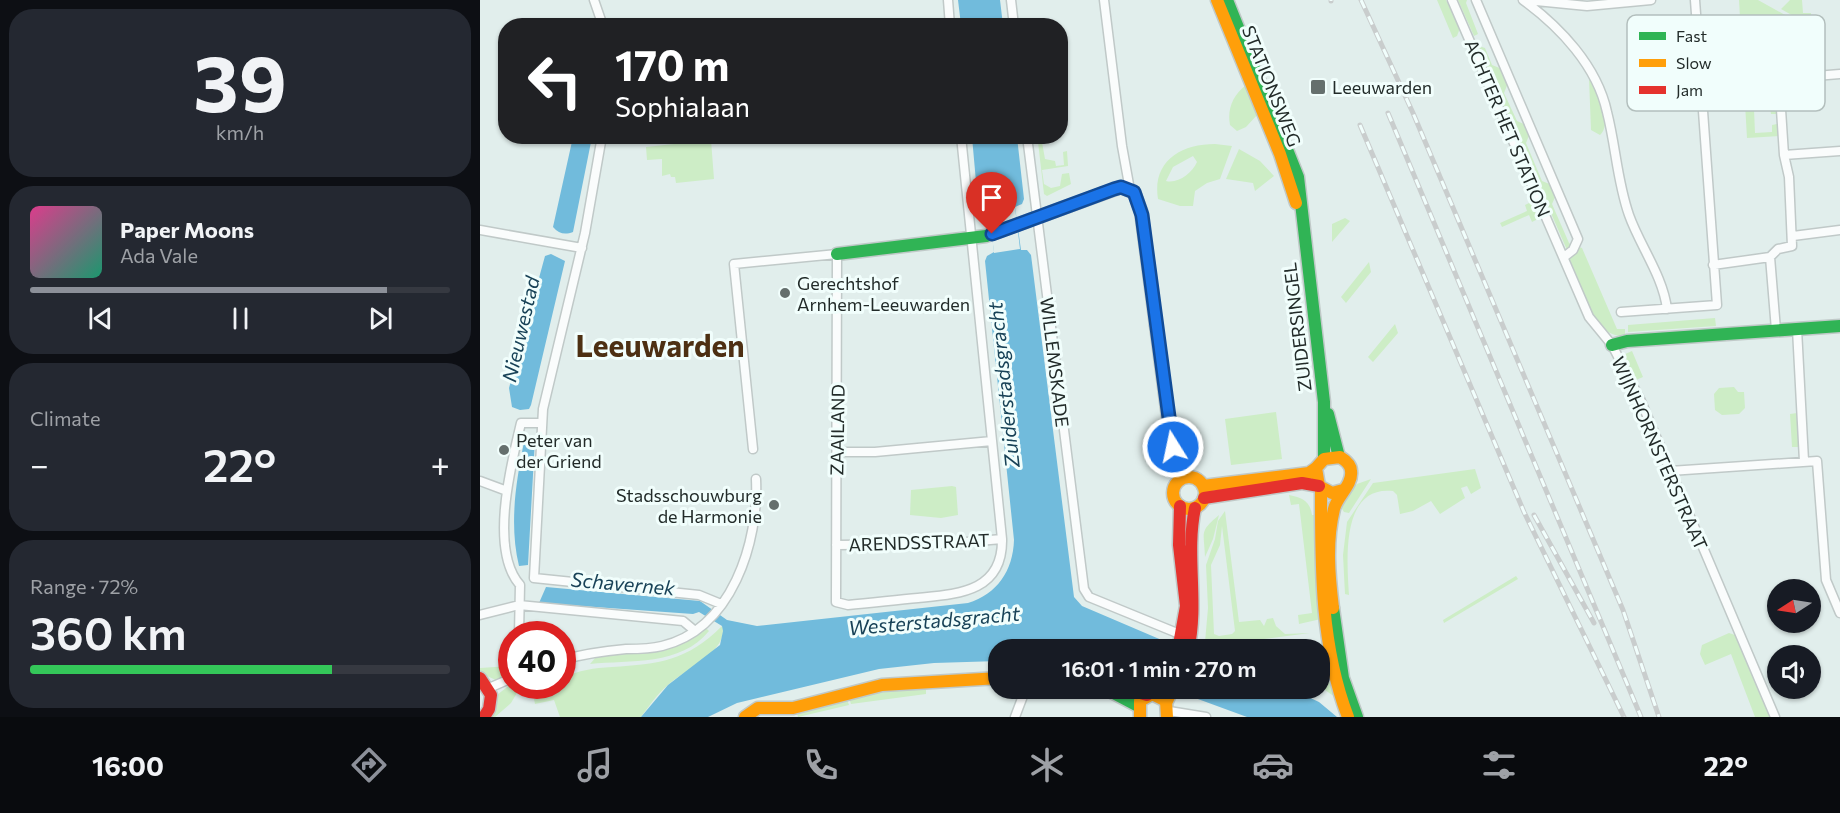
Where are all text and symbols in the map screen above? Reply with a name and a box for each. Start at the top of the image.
legend [1627,15,1825,111]
street label: STATIONSWEG [1238,22,1306,150]
text: Fast [1676,26,1707,45]
text: 39 [193,33,287,128]
street label: ACHTER HET STATION [1461,36,1555,220]
text: 170 m [615,38,729,90]
icon: left [516,42,594,120]
text: Slow [1676,53,1712,72]
place label: Leeuwarden [1332,76,1432,98]
marker: Leeuwarden [1309,78,1327,96]
text: Jam [1676,80,1703,99]
text: Sophialaan [615,90,750,123]
text: km/h [216,120,264,144]
pin [966,172,1017,234]
icon: arrive [975,181,1008,214]
text: Paper Moons [120,216,254,243]
text: Ada Vale [120,243,198,267]
street label: ZUIDERSINGEL [1278,261,1316,393]
water label: Nieuwestad [496,272,544,384]
place label: Gerechtshof Arnhem-Leeuwarden [797,272,970,315]
marker: Gerechtshof Arnhem-Leeuwarden [778,286,792,300]
street label: WILLEMSKADE [1036,296,1074,428]
water label: Zuiderstadsgracht [982,300,1024,470]
icon: previous [84,302,117,335]
icon: pause [224,302,257,335]
icon: next [364,302,397,335]
district label: Leeuwarden [575,326,745,363]
street label: WIJNHORNSTERSTRAAT [1607,353,1713,553]
street label: ZAAILAND [825,384,849,476]
text: Climate [30,406,100,430]
position arrow [1141,415,1205,479]
place label: Peter van der Griend [516,429,602,472]
text: 22° [203,436,276,491]
text: − [30,443,49,484]
text: + [431,443,450,484]
marker: Peter van der Griend [497,443,511,457]
place label: Stadsschouwburg de Harmonie [616,484,762,527]
marker: Stadsschouwburg de Harmonie [767,498,781,512]
street label: ARENDSSTRAAT [848,529,990,555]
water label: Schavernek [570,566,677,600]
text: Range · 72% [30,574,138,598]
north arrow [1767,579,1821,633]
map controls [1767,579,1821,699]
water label: Westerstadsgracht [847,600,1022,639]
text: 360 km [30,604,187,659]
speed limit sign: 40 [498,621,576,699]
button: sound [1767,645,1821,699]
text: 16:01 · 1 min · 270 m [1061,655,1257,682]
icon: directions [348,744,390,786]
icon: music [574,744,616,786]
icon: phone [800,744,842,786]
icon: climate [1026,744,1068,786]
icon: car [1252,744,1294,786]
icon: filters [1478,744,1520,786]
text: 16:00 [92,749,164,782]
text: 22° [1703,749,1748,782]

